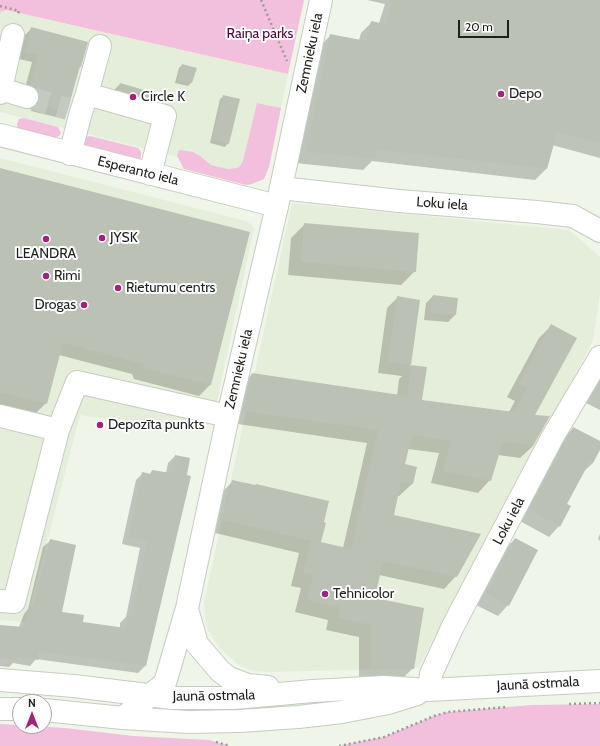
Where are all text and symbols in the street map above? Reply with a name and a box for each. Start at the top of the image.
street label: Zemnieku iela [293,11,327,95]
scale bar [460,12,511,38]
text: 20 m [465,19,493,34]
park label: Raiņa parks [227,26,293,42]
place label: Depo [509,86,542,102]
place label: Circle K [141,89,185,105]
marker: Depo [496,89,506,99]
marker: Circle K [128,92,138,102]
street label: Esperanto iela [96,153,180,189]
street label: Loku iela [416,194,468,214]
place label: JYSK [110,230,138,246]
marker: JYSK [97,233,107,243]
marker: LEANDRA [41,234,51,244]
place label: LEANDRA [16,246,76,262]
place label: Rimi [54,268,81,284]
marker: Rimi [41,271,51,281]
place label: Rietumu centrs [126,280,215,296]
marker: Rietumu centrs [113,283,123,293]
place label: Drogas [34,297,76,313]
marker: Drogas [79,300,89,310]
street label: Zemnieku iela [222,327,256,411]
place label: Depozīta punkts [108,417,205,433]
marker: Depozīta punkts [95,420,105,430]
street label: Loku iela [489,494,529,548]
place label: Tehnicolor [333,586,394,602]
marker: Tehnicolor [320,589,330,599]
street label: Jaunā ostmala [496,673,580,695]
street label: Jaunā ostmala [173,687,255,705]
north arrow [12,694,52,734]
text: N [28,696,36,710]

